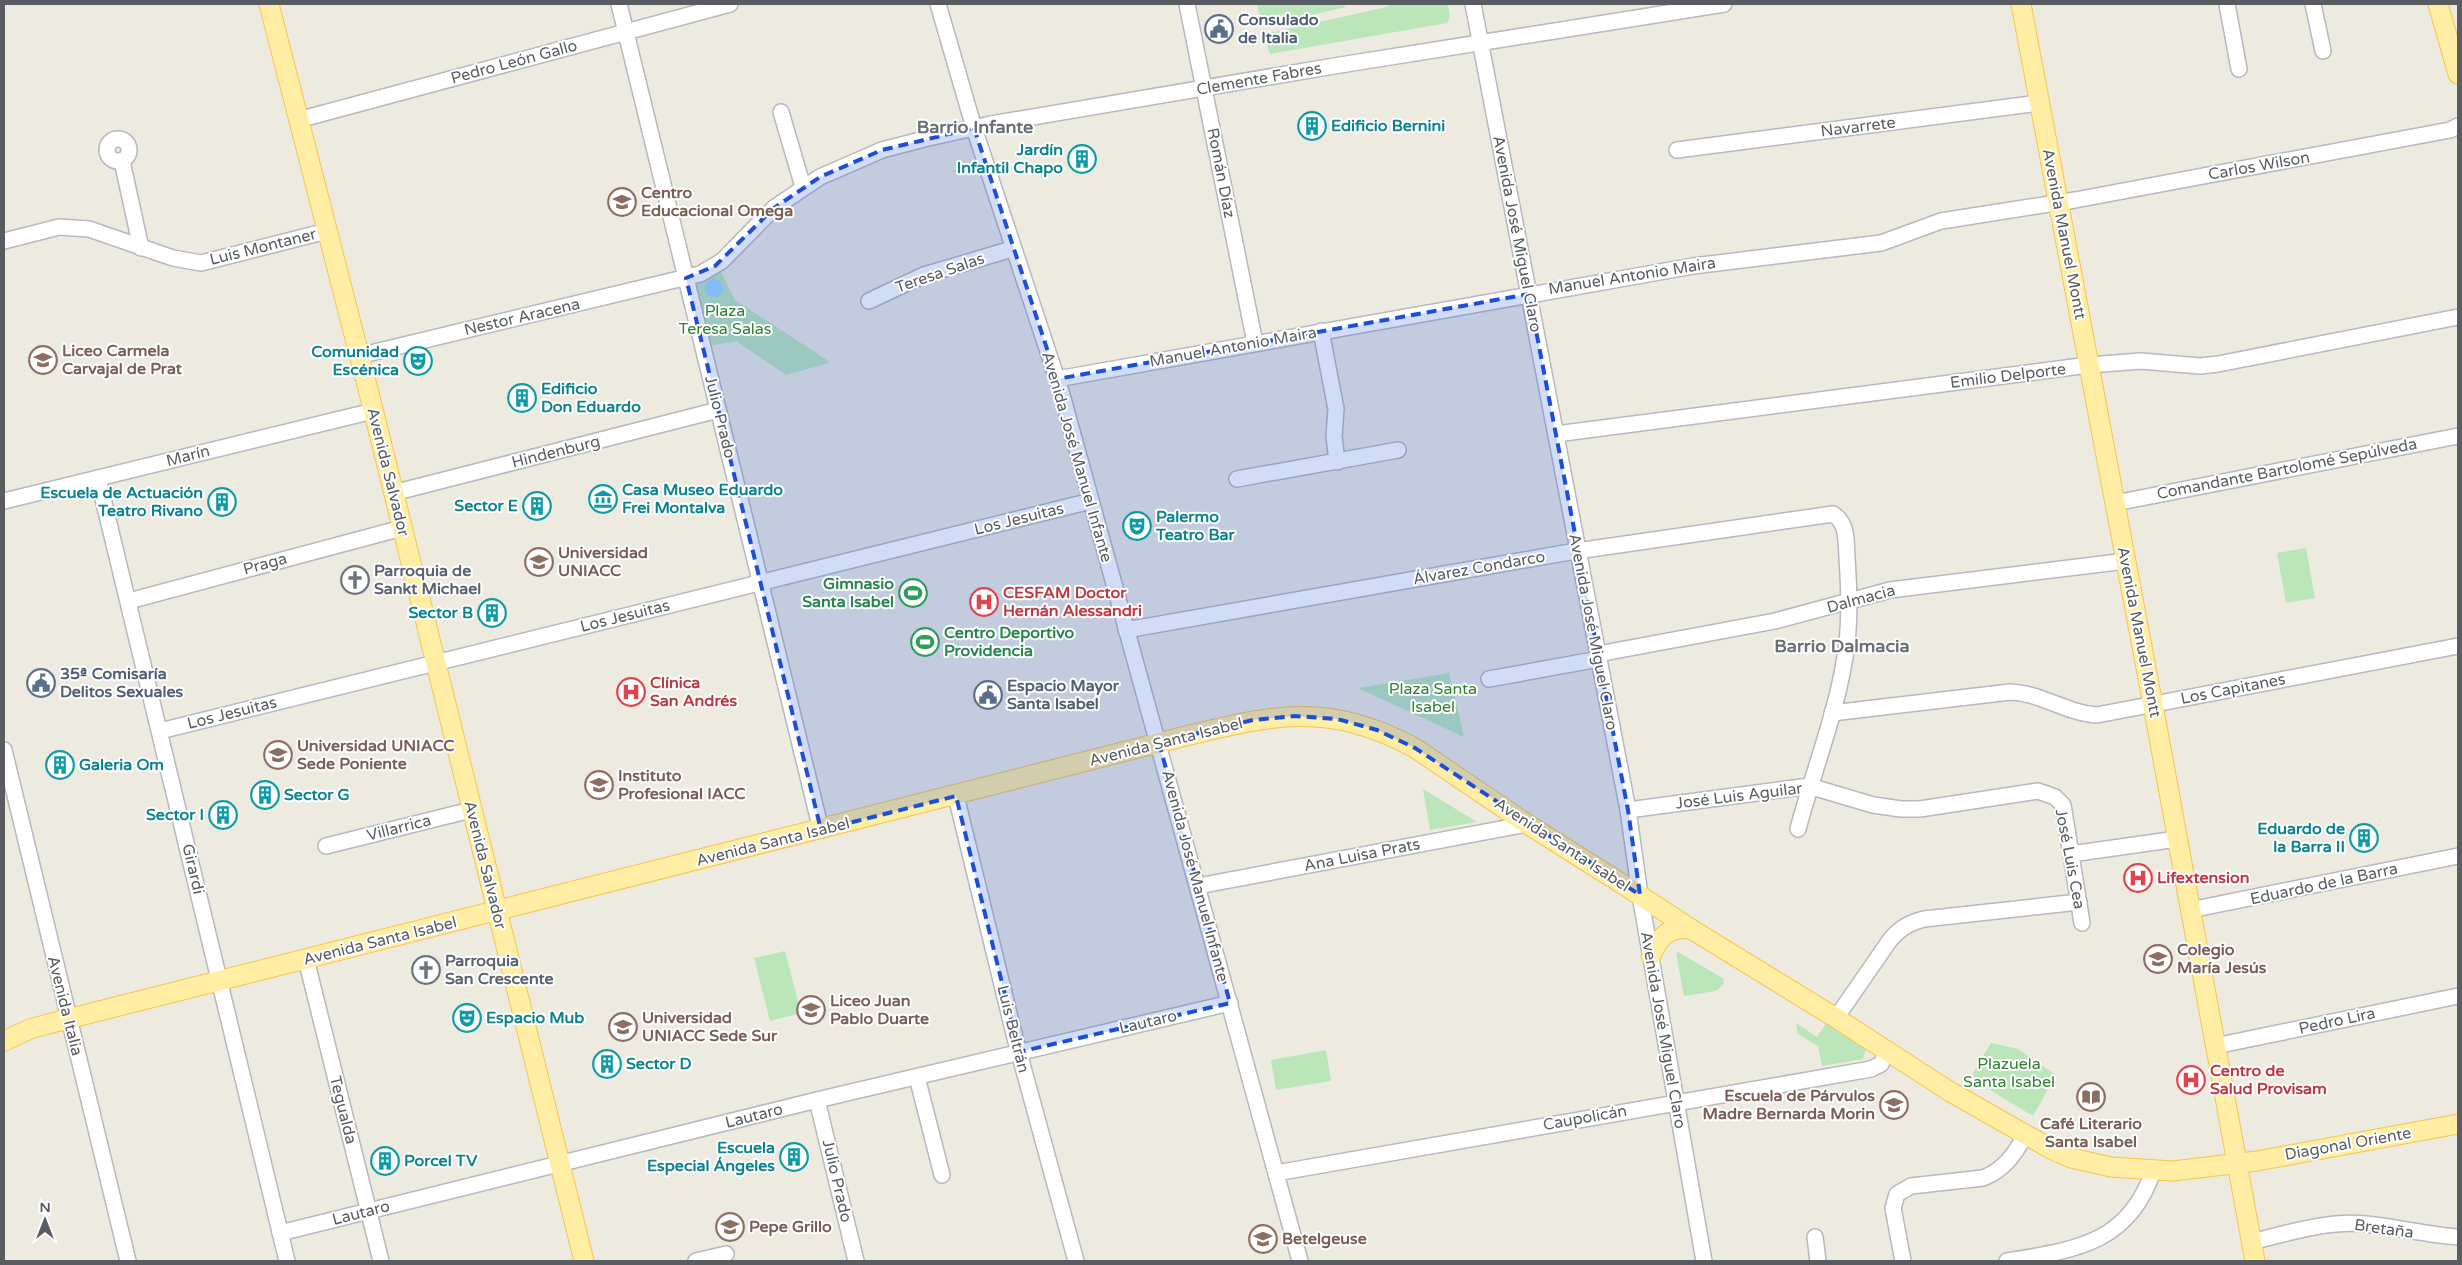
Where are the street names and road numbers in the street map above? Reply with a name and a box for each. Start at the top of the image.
street label: Pedro León Gallo [449,35,579,89]
street label: Clemente Fabres [1195,58,1323,100]
street label: Navarrete [1819,112,1897,142]
street label: Román Díaz [1202,126,1240,220]
street label: Avenida José Miguel Claro [1488,134,1546,334]
street label: Avenida Manuel Montt [2038,147,2090,321]
street label: Carlos Wilson [2207,147,2311,185]
street label: Luis Montaner [208,224,319,270]
street label: Teresa Salas [893,248,987,298]
street label: Manuel Antonio Maira [1547,253,1717,299]
street label: Nestor Aracena [462,294,582,340]
street label: Manuel Antonio Maira [1148,322,1318,372]
street label: Avenida José Manuel Infante [1037,349,1117,565]
street label: Emilio Delporte [1949,359,2067,393]
street label: Julio Prado [700,374,740,460]
street label: Avenida Salvador [362,406,414,539]
street label: Hindenburg [510,431,602,473]
street label: Comandante Bartolomé Sepúlveda [2155,434,2419,504]
street label: Marín [164,441,212,471]
street label: Los Jesuitas [972,498,1066,540]
street label: Avenida José Miguel Claro [1564,532,1622,732]
street label: Avenida Manuel Montt [2113,545,2165,719]
street label: Álvarez Condarco [1411,547,1547,589]
street label: Praga [241,549,289,579]
street label: Dalmacia [1825,580,1897,618]
street label: Los Jesuitas [578,595,672,637]
street label: Los Capitanes [2179,669,2287,709]
street label: Los Jesuitas [185,692,279,734]
street label: Avenida Santa Isabel [1087,713,1245,771]
street label: Avenida José Manuel Infante [1157,768,1233,984]
street label: José Luis Aguilar [1674,778,1804,814]
street label: Avenida Santa Isabel [1490,794,1634,896]
street label: Avenida Salvador [459,799,511,932]
street label: José Luis Cea [2050,807,2090,911]
street label: Villarrica [365,810,433,846]
street label: Avenida Santa Isabel [694,813,852,871]
street label: Ana Luisa Prats [1302,834,1422,876]
street label: Girardi [177,842,209,896]
street label: Eduardo de la Barra [2248,859,2400,909]
street label: Avenida Santa Isabel [301,912,459,970]
street label: Avenida José Miguel Claro [1636,930,1690,1130]
street label: Avenida Italia [43,954,87,1058]
street label: Luis Beltrán [992,983,1034,1075]
street label: Pedro Lira [2297,1003,2377,1039]
street label: Lautaro [1117,1006,1179,1038]
street label: Tegualda [325,1074,361,1146]
street label: Lautaro [723,1099,785,1133]
street label: Caupolicán [1541,1101,1629,1135]
street label: Diagonal Oriente [2283,1123,2413,1165]
street label: Julio Prado [818,1138,856,1224]
street label: Lautaro [330,1196,392,1230]
street label: Bretaña [2353,1215,2415,1243]

